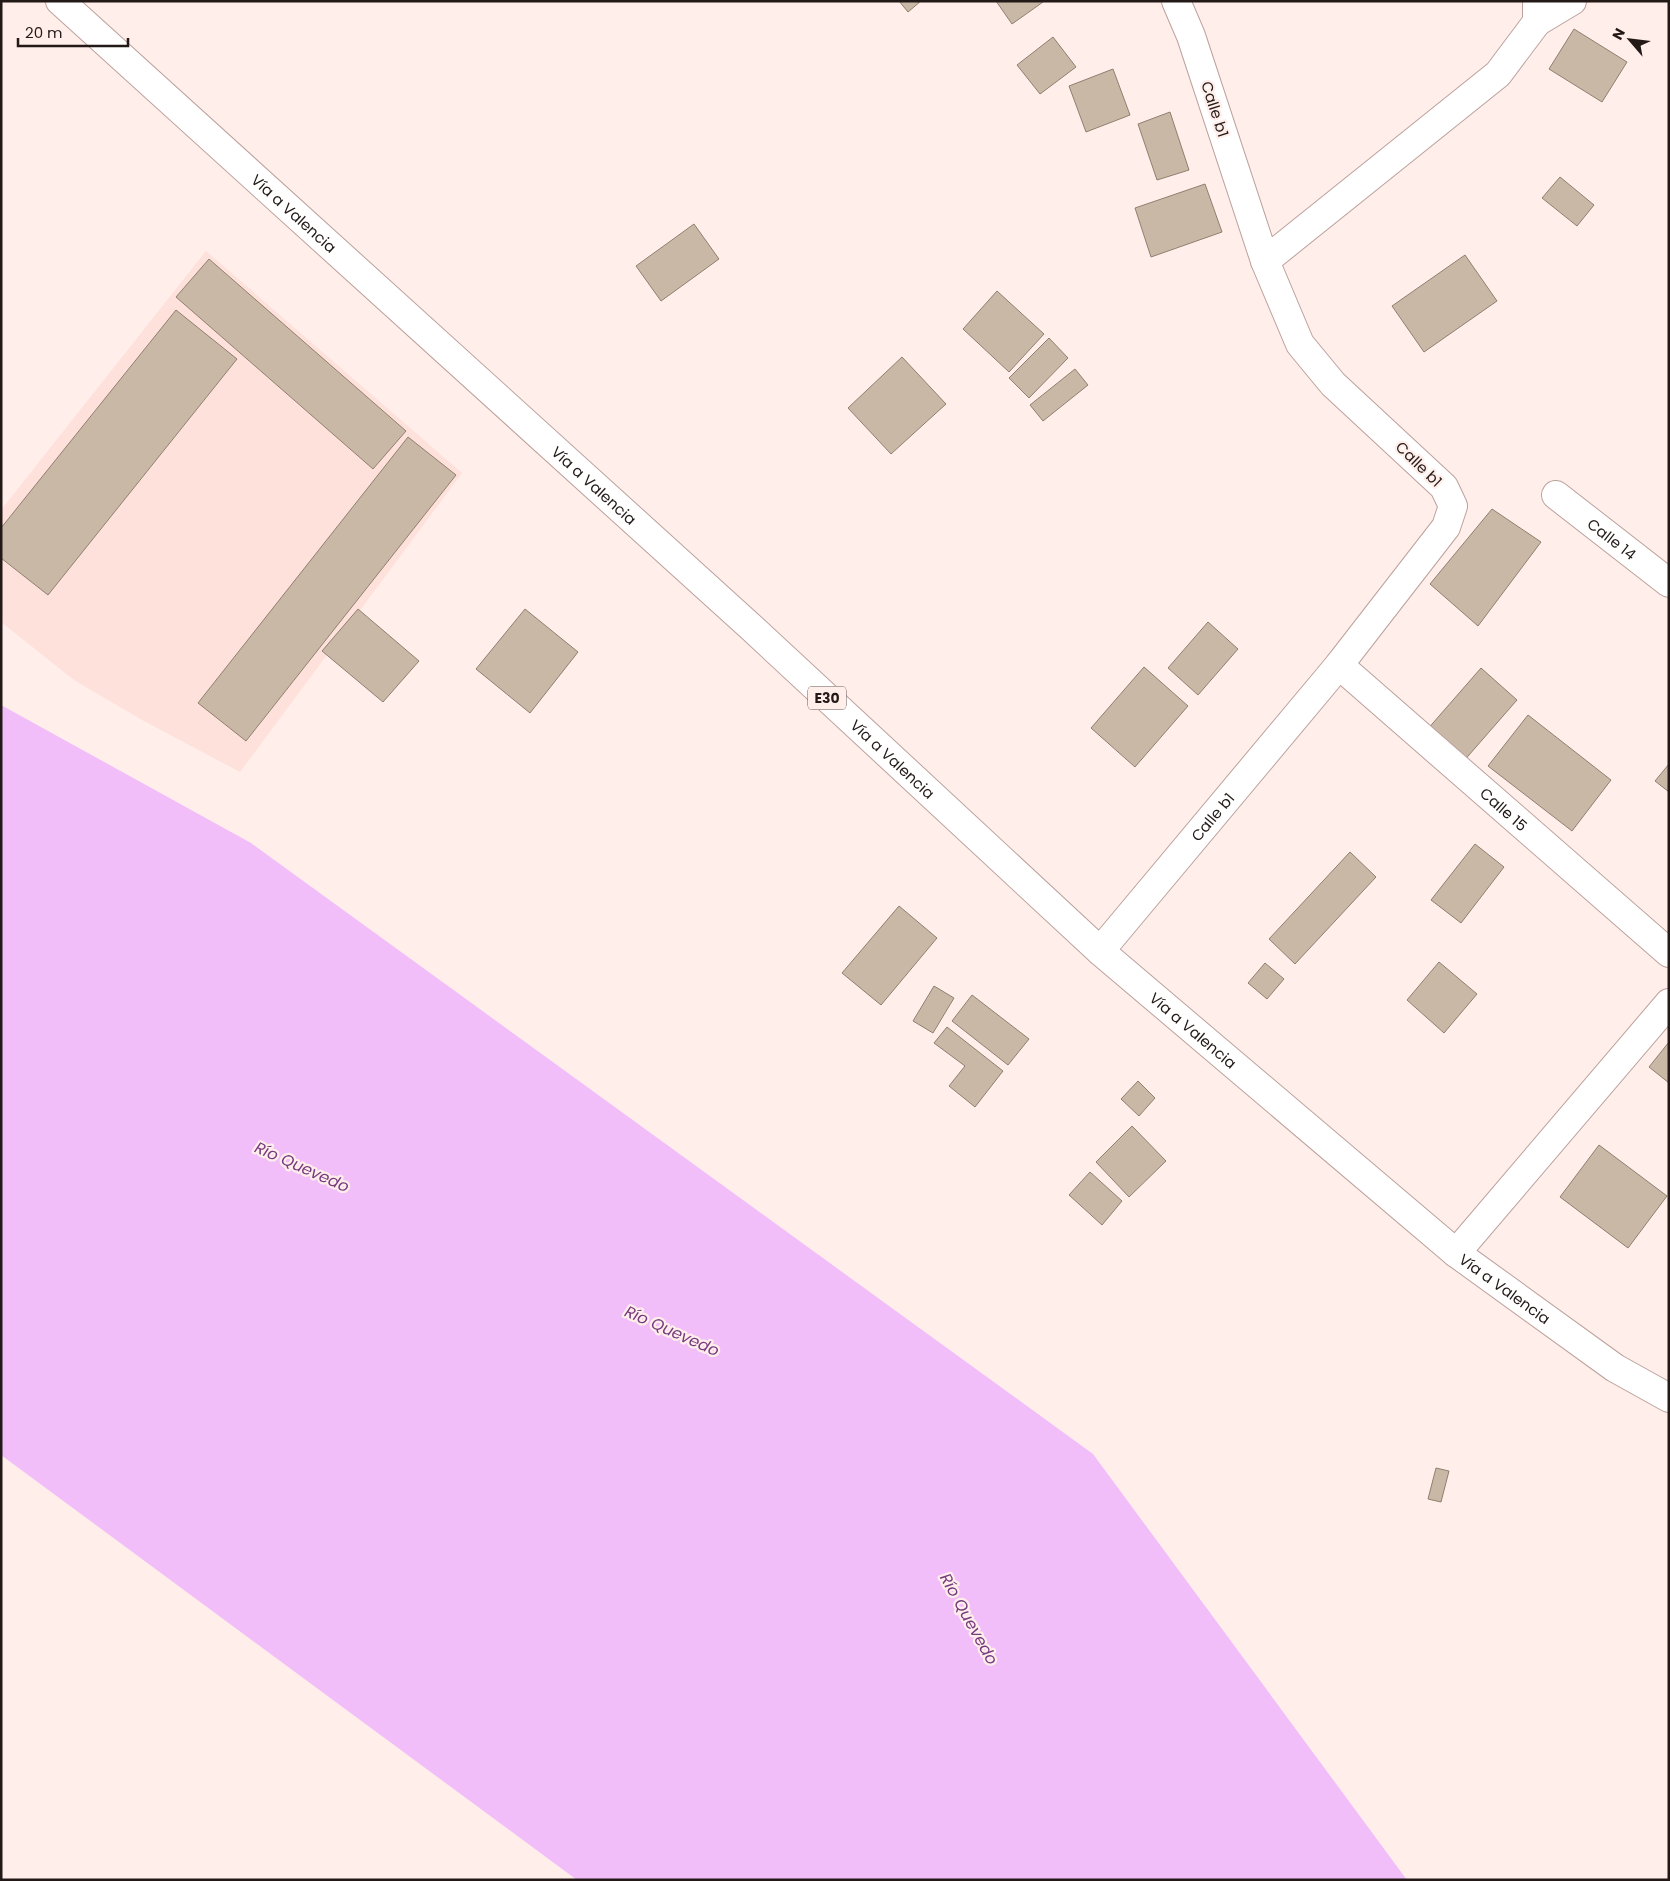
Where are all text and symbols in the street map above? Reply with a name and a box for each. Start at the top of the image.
scale bar [18,15,128,47]
north arrow [1605,15,1655,65]
text: 20 m [25,22,63,43]
text: N [1607,25,1630,43]
street label: Calle b1 [1196,78,1234,140]
street label: Vía a Valencia [247,169,341,257]
street label: Calle b1 [1391,437,1447,491]
street label: Vía a Valencia [547,441,641,529]
street label: Calle 14 [1583,513,1641,564]
road number: E30 [808,686,846,710]
street label: Vía a Valencia [846,714,940,803]
street label: Calle 15 [1476,782,1532,836]
street label: Calle b1 [1186,788,1239,845]
street label: Vía a Valencia [1145,987,1241,1073]
water label: Río Quevedo [251,1136,353,1198]
street label: Vía a Valencia [1455,1248,1555,1329]
water label: Río Quevedo [621,1300,723,1362]
water label: Río Quevedo [934,1569,1004,1669]

